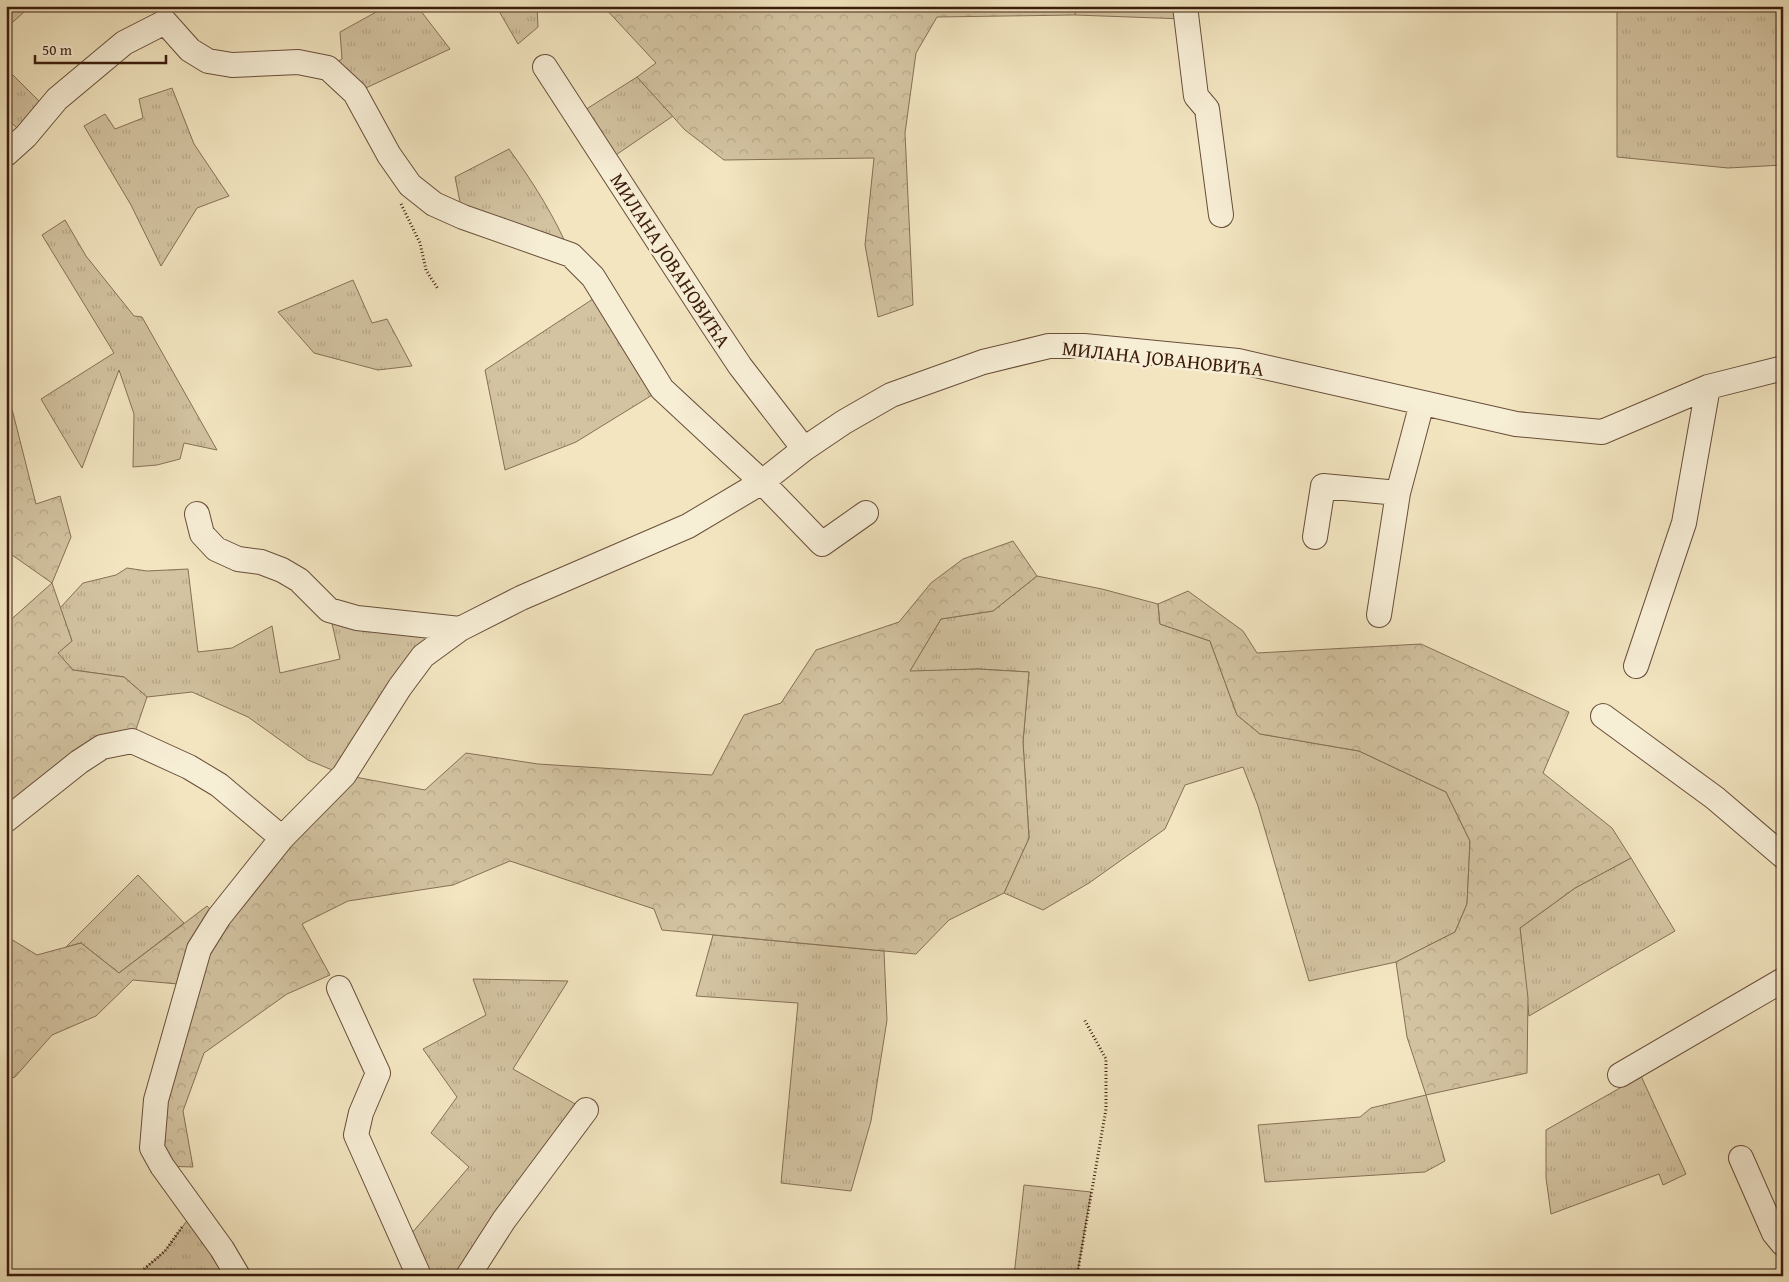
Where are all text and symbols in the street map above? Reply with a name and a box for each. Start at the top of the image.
scale bar [35,32,166,64]
text: 50 m [42,39,73,60]
street label: МИЛАНА ЈОВАНОВИЋА [604,167,738,353]
street label: МИЛАНА ЈОВАНОВИЋА [1061,333,1265,383]

